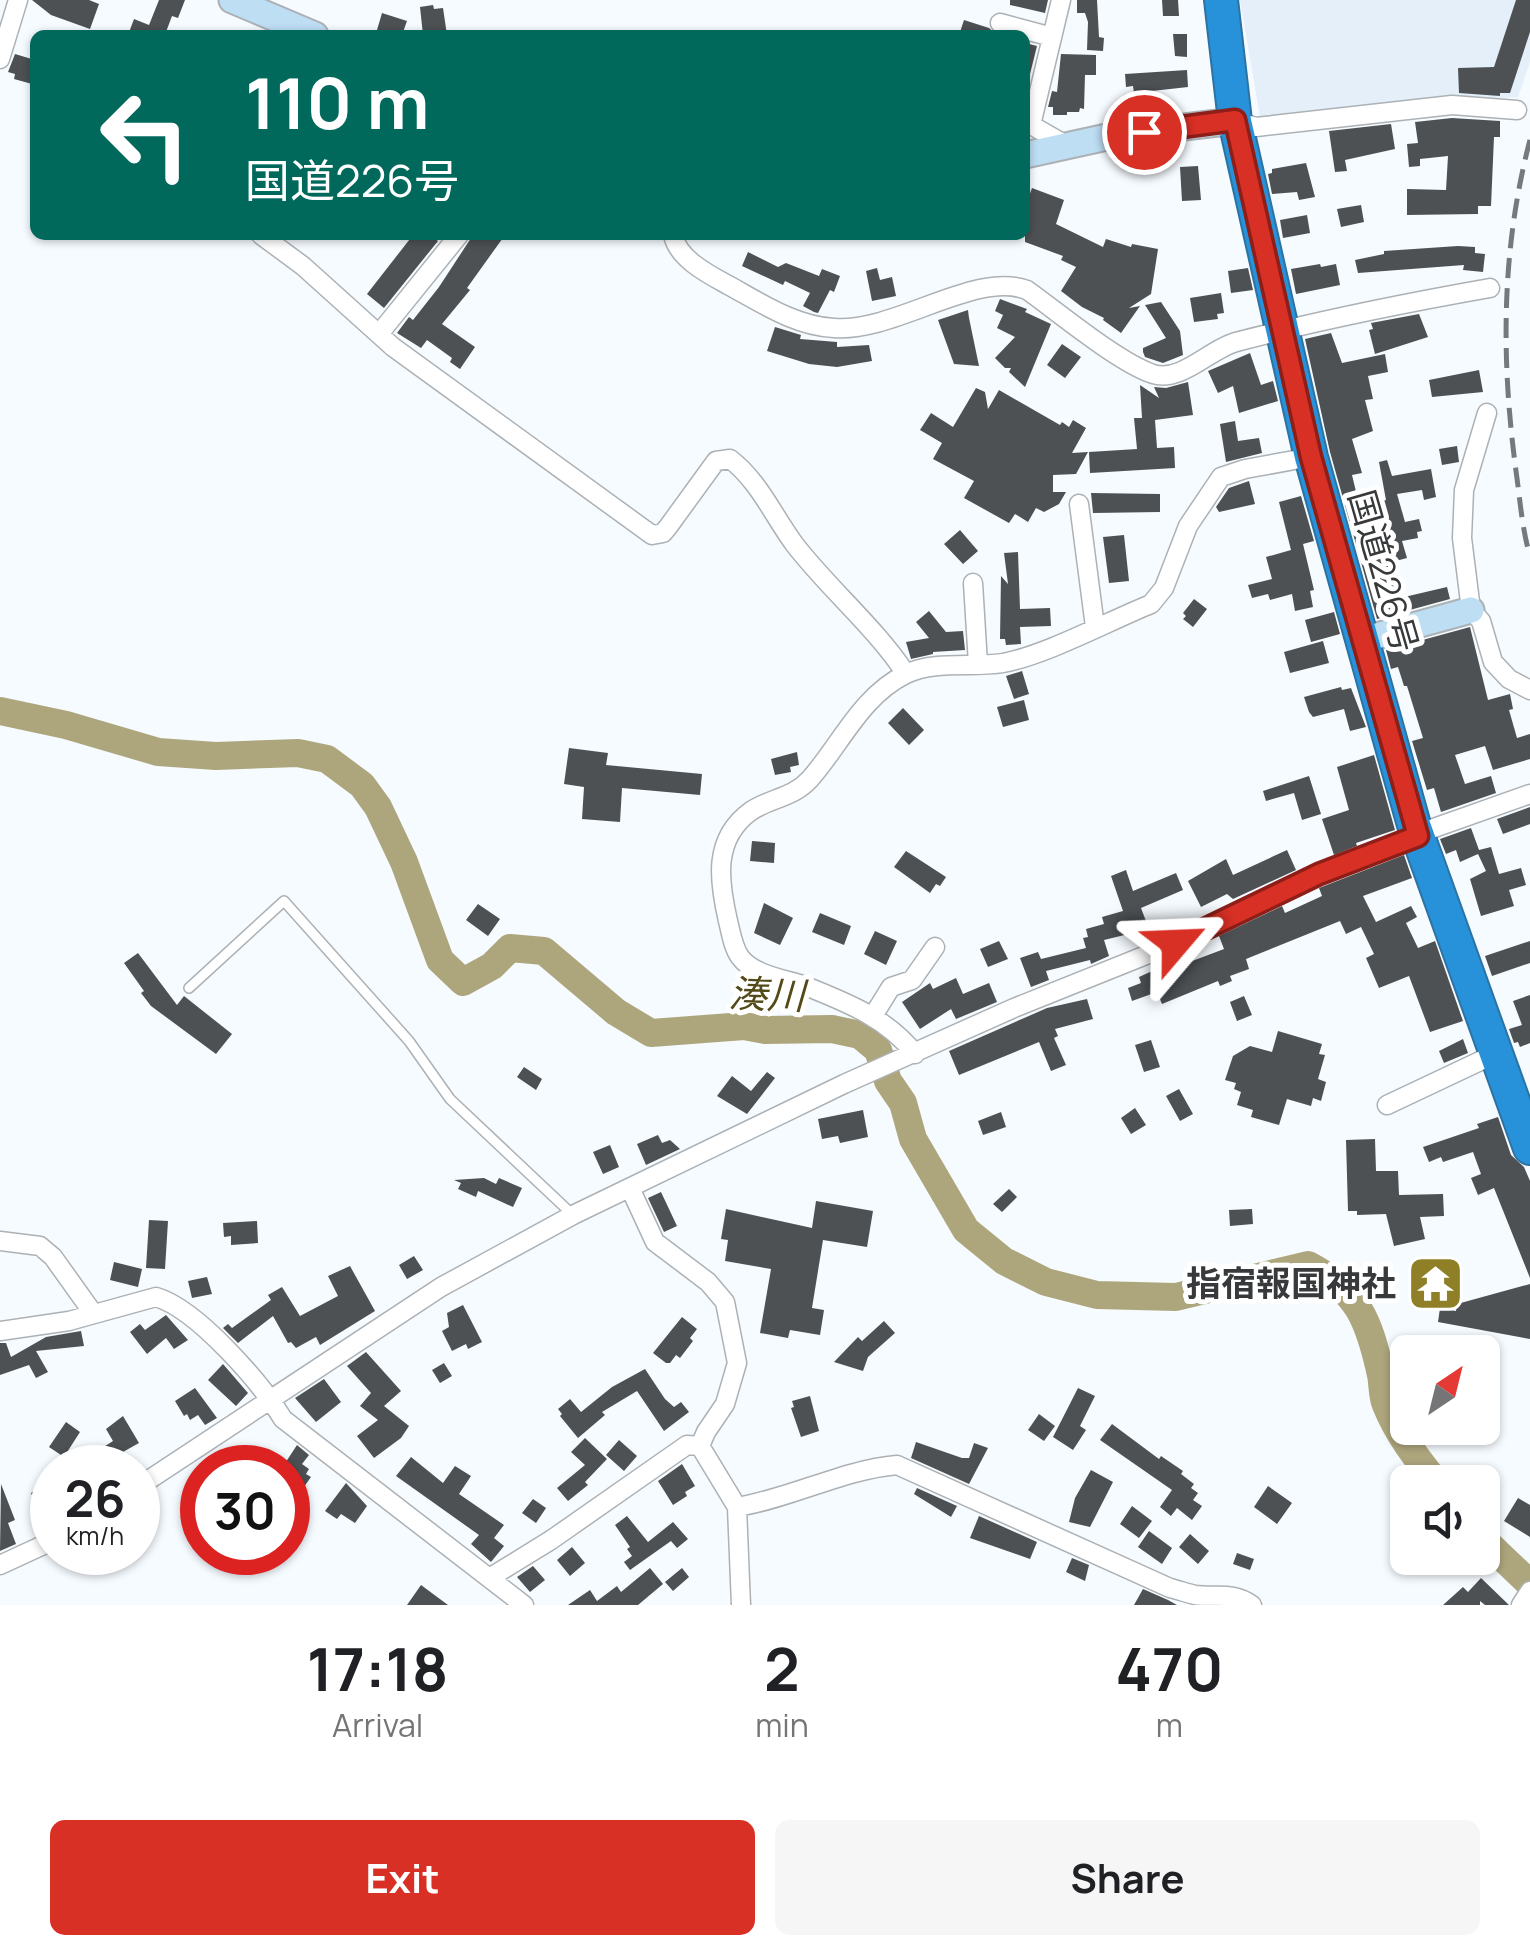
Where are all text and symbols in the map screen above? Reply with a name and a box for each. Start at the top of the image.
text: 110 m [245,54,429,150]
icon: left [80,70,210,200]
pin [1102,90,1187,175]
icon: arrive [1117,105,1172,160]
text: 国道226号 [245,149,459,211]
street label: 国道226号 [1338,484,1430,658]
position arrow [1124,891,1228,995]
water label: 湊川 [728,966,810,1020]
temple icon: 指宿報国神社 [1405,1253,1465,1313]
place label: 指宿報国神社 [1186,1259,1396,1307]
north arrow [1390,1335,1500,1445]
map controls [1390,1335,1500,1575]
speed limit sign: 30 [180,1445,310,1575]
text: 26 [65,1464,125,1532]
button: sound [1390,1465,1500,1575]
text: km/h [66,1518,124,1553]
text: 17:18 [307,1627,449,1709]
text: 2 [764,1627,800,1709]
text: 470 [1115,1627,1223,1709]
text: Arrival [332,1703,423,1747]
text: min [755,1703,809,1747]
text: m [1156,1703,1183,1747]
button: Exit [50,1820,755,1935]
button: Share [775,1820,1480,1935]

